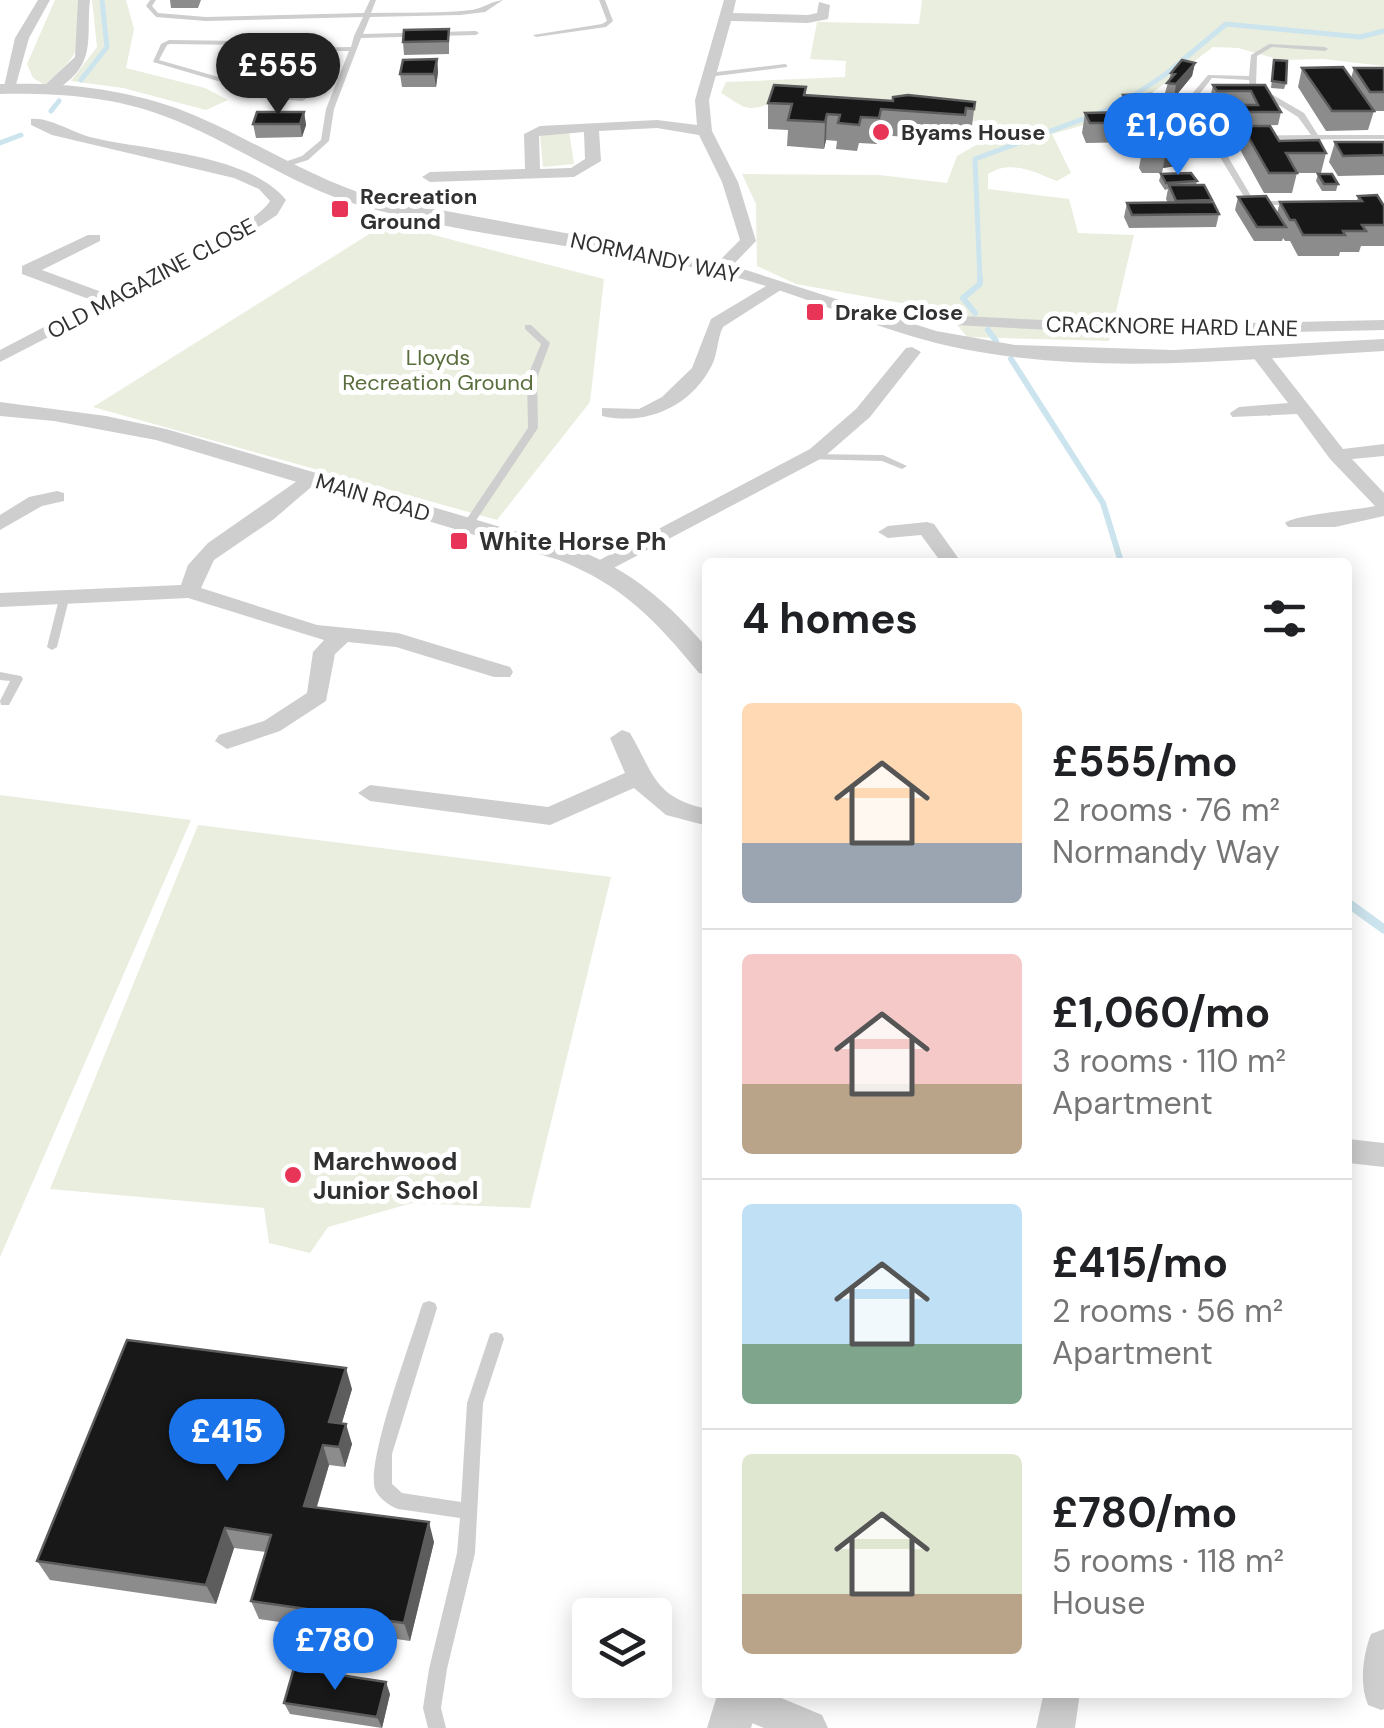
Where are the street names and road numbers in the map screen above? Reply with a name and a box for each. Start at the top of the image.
street label: OLD MAGAZINE CLOSE [42,211,260,346]
street label: NORMANDY WAY [568,225,742,290]
street label: CRACKNORE HARD LANE [1046,310,1298,343]
street label: MAIN ROAD [312,466,434,529]

